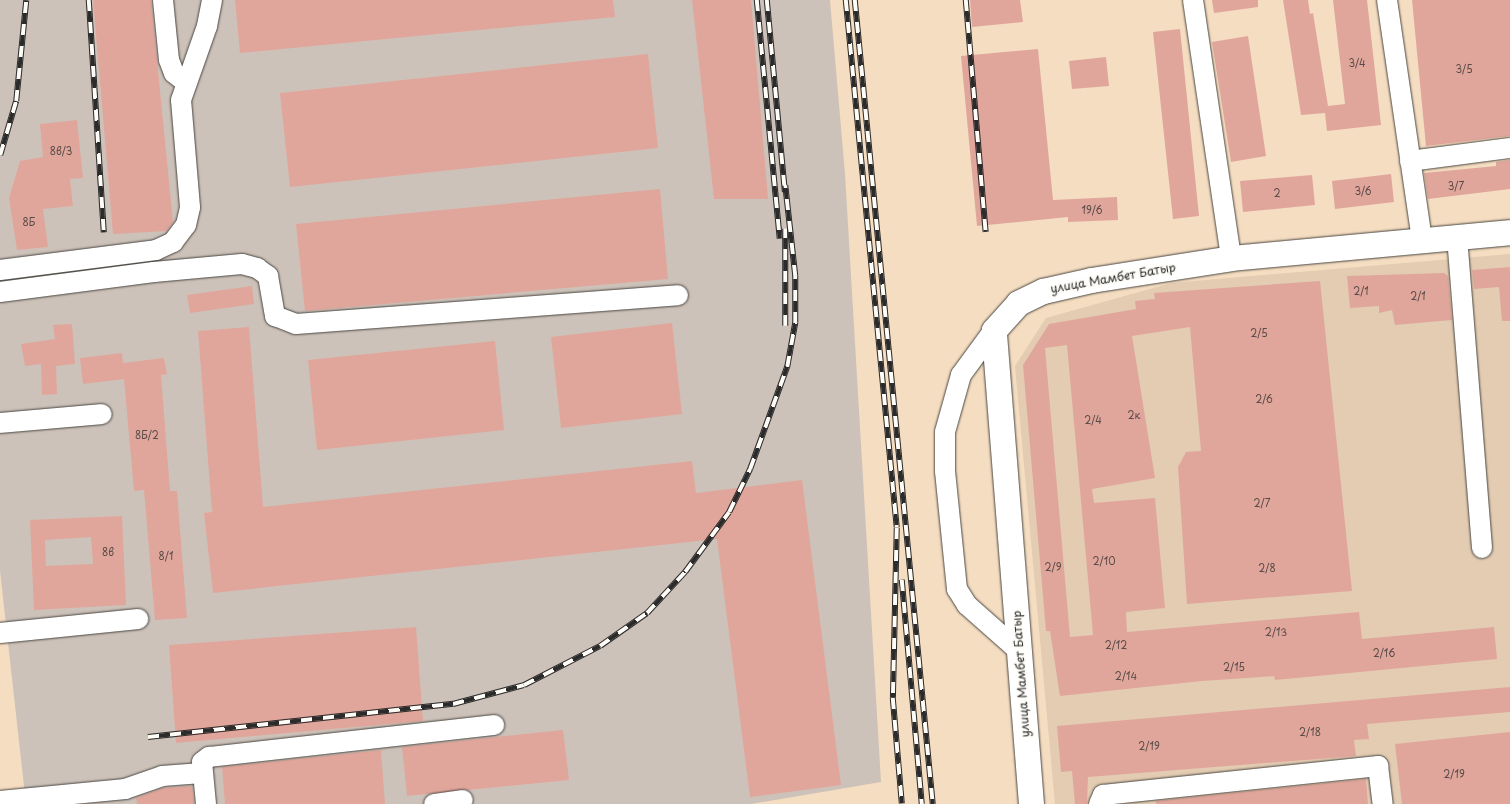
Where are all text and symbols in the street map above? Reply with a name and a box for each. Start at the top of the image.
house number: 3/4 [1348,57,1366,69]
house number: 3/5 [1455,63,1473,75]
house number: 8в/3 [50,145,72,157]
house number: 3/7 [1448,180,1464,192]
house number: 3/6 [1354,185,1372,197]
house number: 2 [1273,187,1281,199]
house number: 19/6 [1082,204,1102,216]
house number: 8Б [23,216,35,228]
street label: улица Мамбет Батыр [1049,260,1177,296]
house number: 2/1 [1353,285,1369,297]
house number: 2/1 [1410,290,1426,302]
house number: 2/5 [1250,327,1268,339]
house number: 2/6 [1255,393,1273,405]
house number: 2к [1127,409,1141,421]
house number: 2/4 [1084,414,1102,426]
house number: 8Б/2 [135,429,159,441]
house number: 2/7 [1253,497,1271,509]
house number: 8в [102,546,114,558]
house number: 8/1 [159,550,173,562]
house number: 2/10 [1093,555,1115,567]
house number: 2/9 [1044,561,1062,573]
house number: 2/8 [1258,562,1276,574]
street label: улица Мамбет Батыр [1009,610,1033,738]
house number: 2/13 [1265,626,1287,638]
house number: 2/12 [1105,639,1127,651]
house number: 2/16 [1373,647,1395,659]
house number: 2/15 [1223,661,1245,673]
house number: 2/14 [1115,670,1137,682]
house number: 2/18 [1299,726,1321,738]
house number: 2/19 [1138,740,1160,752]
house number: 2/19 [1443,768,1465,780]

